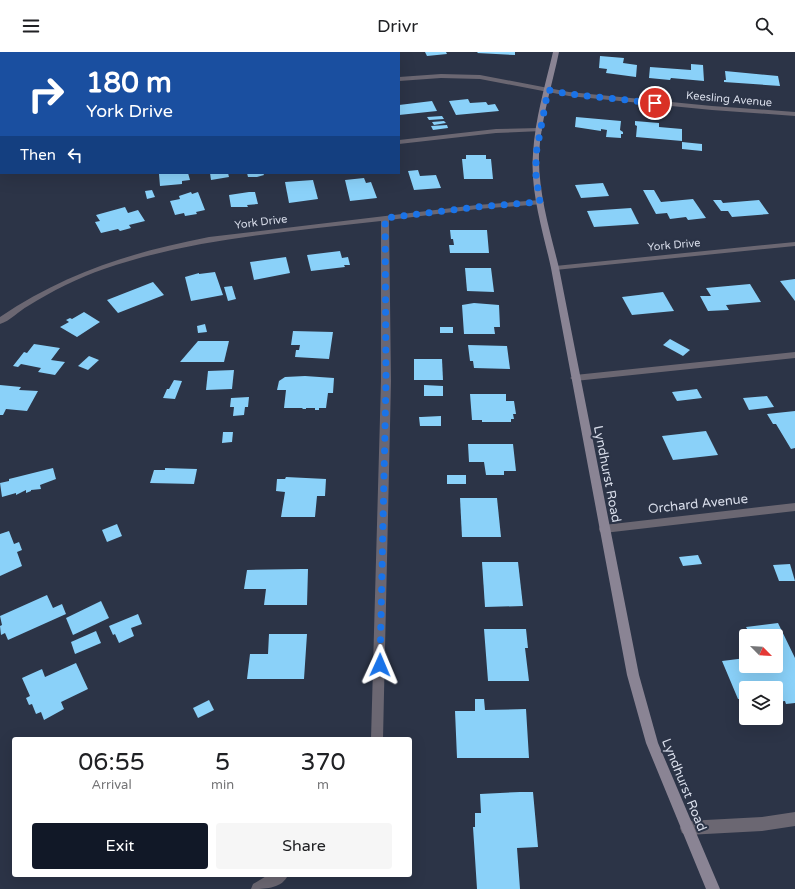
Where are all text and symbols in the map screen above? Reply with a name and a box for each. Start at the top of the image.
icon: menu [20,15,42,37]
text: Drivr [377,15,418,37]
icon: search [753,15,775,37]
text: 180 m [86,66,172,100]
icon: right [20,68,72,120]
pin [638,86,672,120]
street label: Keesling Avenue [685,89,773,109]
icon: arrive [644,92,666,114]
text: York Drive [86,100,173,122]
icon: left [64,144,86,166]
text: Then [20,146,56,164]
street label: York Drive [234,212,288,232]
street label: York Drive [647,236,701,254]
street label: Lyndhurst Road [590,424,624,524]
street label: Orchard Avenue [647,491,749,517]
north arrow [739,629,783,673]
map controls [739,629,783,725]
position arrow [359,644,401,686]
button: layers [739,681,783,725]
street label: Lyndhurst Road [658,736,710,834]
text: 06:55 [78,748,145,777]
text: 5 [215,748,230,777]
text: 370 [300,748,346,777]
text: Arrival [91,777,132,793]
text: min [211,777,234,793]
text: m [317,777,329,793]
button: Exit [32,823,208,869]
button: Share [216,823,392,869]

